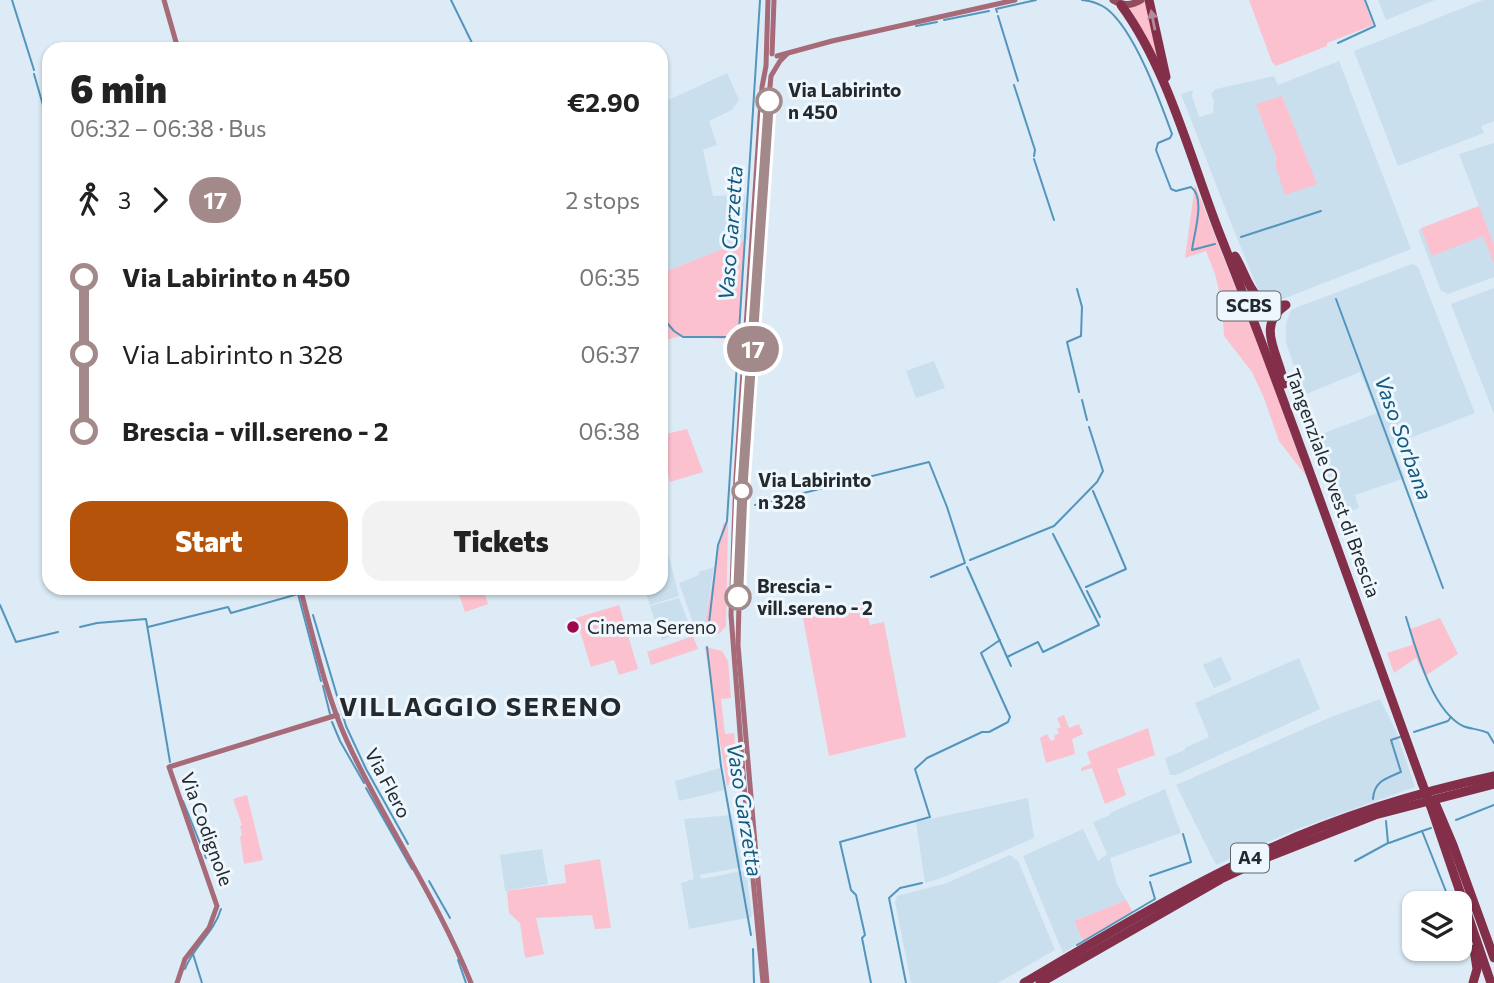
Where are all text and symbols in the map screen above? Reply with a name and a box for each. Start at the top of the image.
one-way arrow [1147,9,1158,31]
text: 6 min [70,64,167,111]
place label: Via Labirinto n 450 [788,78,901,123]
text: €2.90 [567,86,640,117]
marker: Via Labirinto n 450 [756,88,782,114]
text: 06:32 – 06:38 · Bus [70,114,266,142]
water label: Vaso Garzetta [712,165,747,301]
icon: walk [70,181,108,219]
icon: forward [141,181,179,219]
text: 17 [203,185,227,214]
text: 3 [118,186,131,214]
text: 2 stops [566,186,640,214]
text: Via Labirinto n 450 [122,261,351,292]
text: 06:35 [579,263,640,291]
road number: SCBS [1218,292,1280,320]
line badge: 17 [722,326,784,372]
text: 17 [741,334,765,363]
text: Via Labirinto n 328 [122,338,343,369]
text: 06:37 [580,340,640,368]
street label: Tangenziale Ovest di Brescia [1281,365,1386,600]
water label: Vaso Sorbana [1370,372,1438,503]
text: Brescia - vill.sereno - 2 [122,415,389,446]
text: 06:38 [579,417,640,445]
place label: Via Labirinto n 328 [758,468,871,513]
marker: Via Labirinto n 328 [732,481,752,501]
button: Start [70,501,348,581]
button: Tickets [362,501,640,581]
place label: Brescia - vill.sereno - 2 [757,574,873,619]
marker: Brescia - vill.sereno - 2 [725,584,751,610]
place label: Cinema Sereno [587,615,717,638]
marker: Cinema Sereno [565,619,581,635]
district label: VILLAGGIO SERENO [339,690,623,721]
water label: Vaso Garzetta [723,741,768,878]
street label: Via Flero [360,744,416,822]
street label: Via Codignole [176,769,239,889]
road number: A4 [1231,844,1269,872]
map controls [1402,891,1472,961]
button: layers [1402,891,1472,961]

